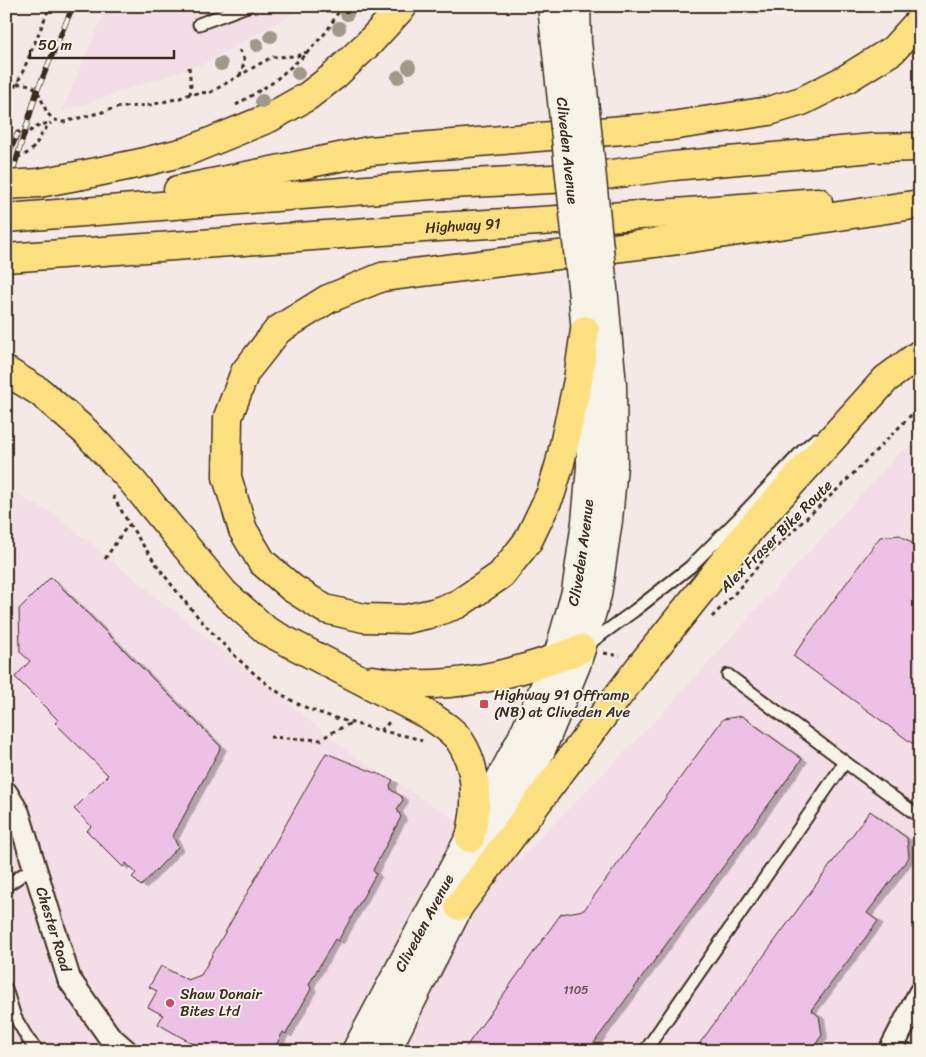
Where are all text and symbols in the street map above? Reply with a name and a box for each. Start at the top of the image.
scale bar [30,28,174,60]
text: 50 m [38,32,73,58]
street label: Cliveden Avenue [549,96,586,205]
street label: Highway 91 [424,210,501,241]
street label: Alex Fraser Bike Route [713,473,839,599]
street label: Cliveden Avenue [560,498,601,609]
place label: Highway 91 Offramp (NB) at Cliveden Ave [494,682,631,725]
marker: Highway 91 Offramp (NB) at Cliveden Ave [478,698,490,710]
street label: Cliveden Avenue [387,870,461,977]
street label: Chester Road [28,884,79,976]
house number: 1105 [563,979,589,1001]
place label: Shaw Donair Bites Ltd [180,981,262,1024]
marker: Shaw Donair Bites Ltd [164,997,176,1009]

